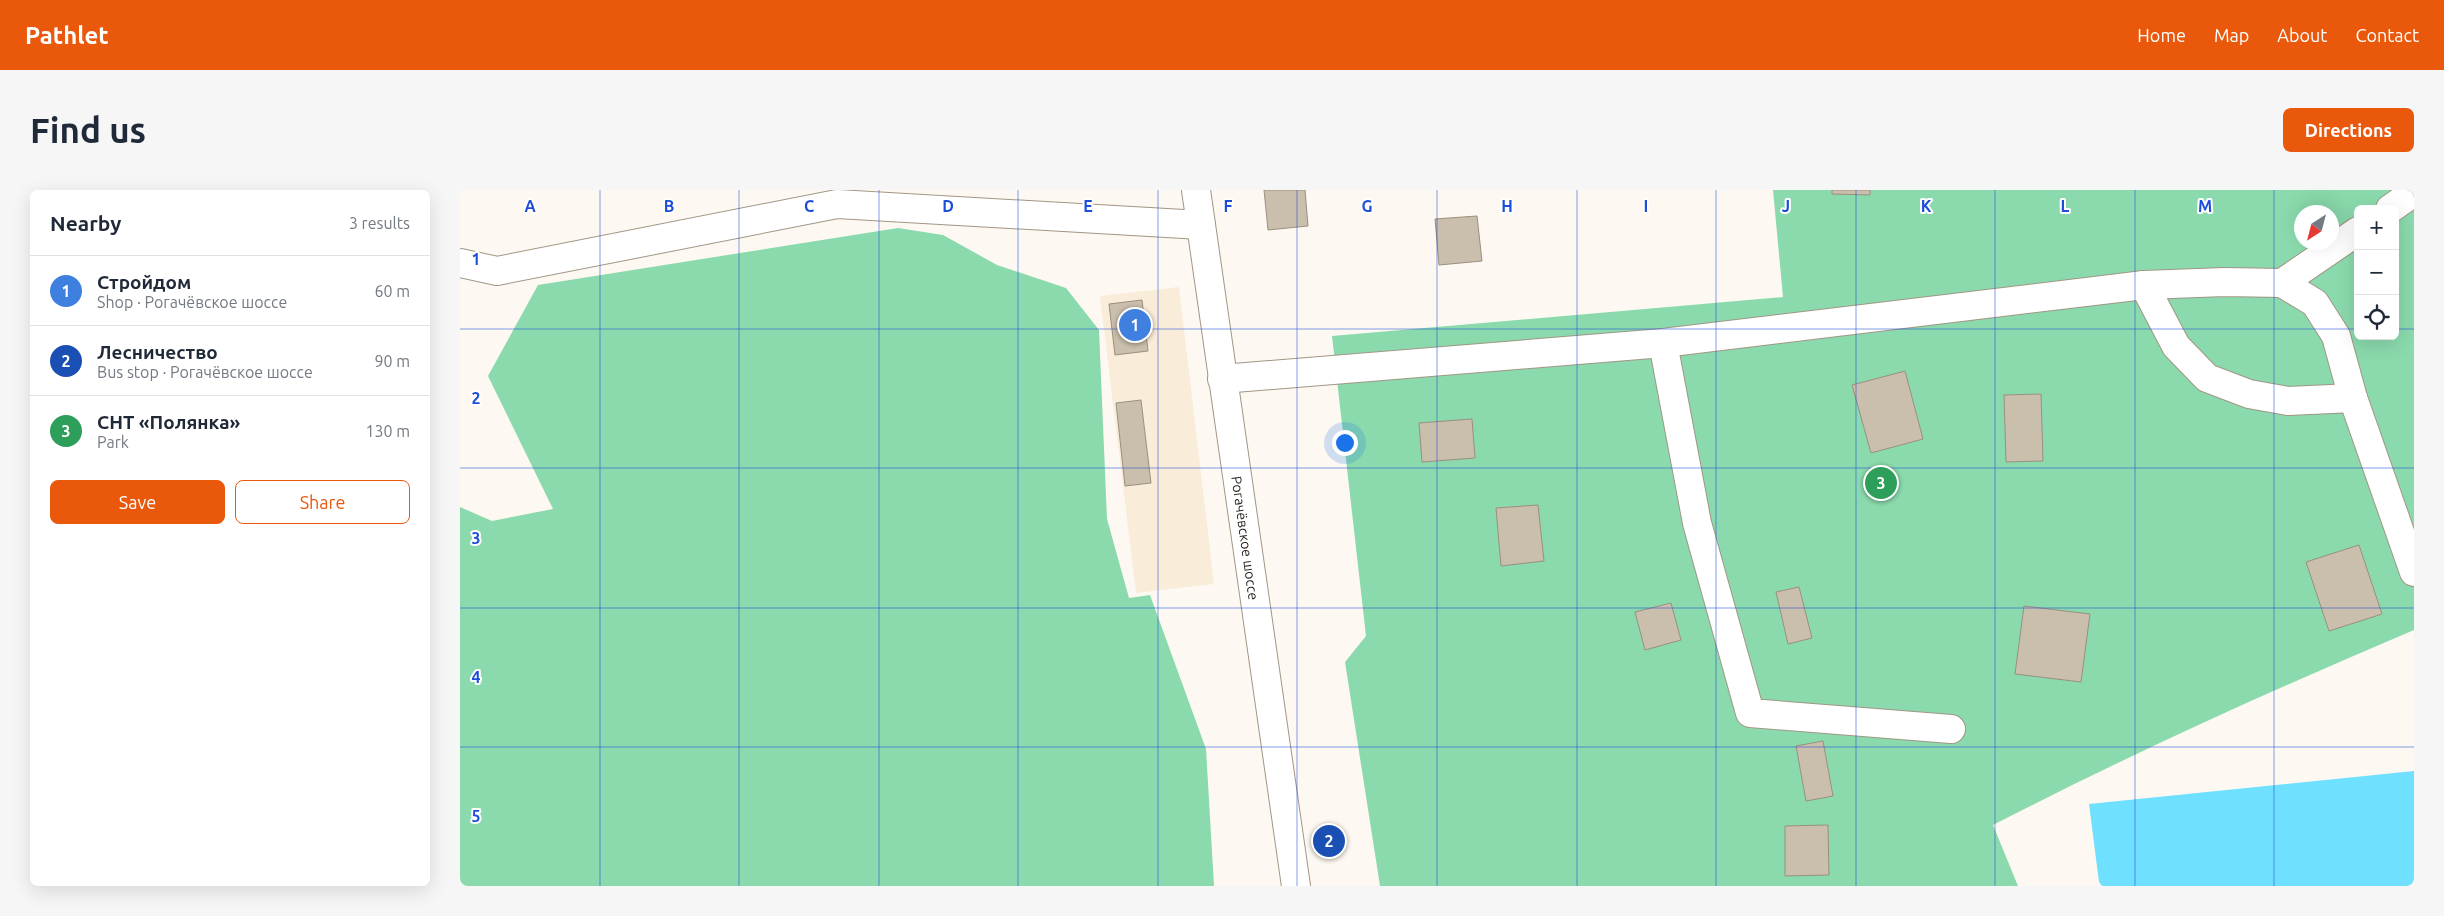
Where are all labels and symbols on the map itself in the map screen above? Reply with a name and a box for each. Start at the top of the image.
text: A [524,197,536,215]
text: B [664,197,674,215]
text: C [804,197,814,215]
text: D [942,197,954,215]
text: E [1083,197,1093,215]
text: F [1224,197,1233,215]
text: G [1361,197,1373,215]
text: H [1501,197,1513,215]
text: I [1644,197,1648,215]
text: J [1782,197,1790,215]
text: K [1921,197,1932,215]
text: L [2061,197,2070,215]
text: M [2198,197,2212,215]
north arrow [2294,205,2339,250]
text: 1 [471,250,481,268]
pin: 1 [1119,306,1151,344]
text: 2 [471,389,481,407]
your location [1332,430,1358,456]
pin: 3 [1865,464,1897,502]
street label: Рогачёвское шоссе [1228,475,1262,601]
text: 3 [471,529,481,547]
text: 4 [471,668,481,686]
text: 5 [471,807,481,825]
pin: 2 [1313,822,1345,860]

